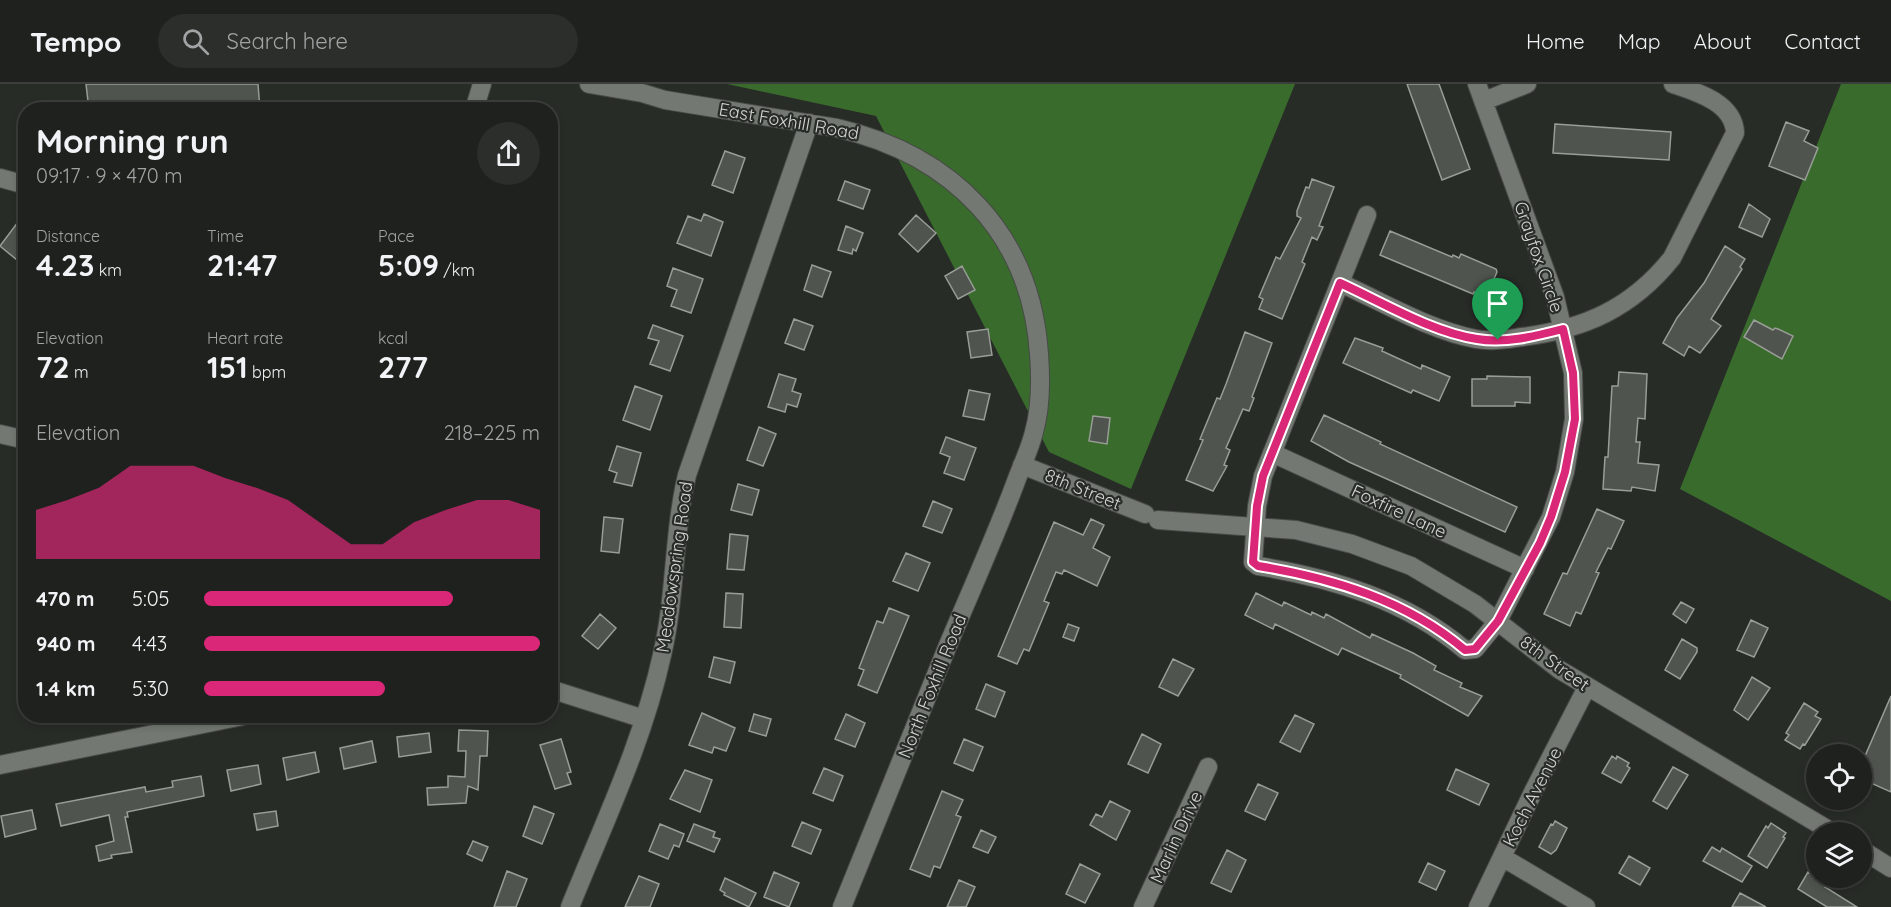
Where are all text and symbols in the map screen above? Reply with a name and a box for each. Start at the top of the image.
search box [158,14,578,68]
text: Tempo [30,24,122,59]
icon: search [179,25,212,58]
text: Search here [227,27,348,55]
text: Home [1526,28,1585,54]
text: Map [1618,28,1661,54]
text: About [1694,28,1752,54]
text: Contact [1785,28,1861,54]
street label: East Foxhill Road [717,97,861,145]
text: Morning run [36,120,229,161]
button: share [477,122,540,185]
text: 09:17 · 9 × 470 m [36,163,182,188]
street label: Grayfox Circle [1509,198,1569,316]
text: Distance [36,226,100,246]
text: Time [207,226,244,246]
text: Pace [378,226,414,246]
text: 4.23 [36,246,94,284]
text: 21:47 [207,246,277,284]
text: 5:09 [378,246,439,284]
text: km [94,260,122,280]
text: /km [439,260,475,280]
pin [1472,278,1523,340]
icon: arrive [1481,287,1514,320]
text: Elevation [36,328,103,348]
text: Heart rate [207,328,283,348]
text: kcal [378,328,408,348]
text: 72 [36,348,70,386]
text: 151 [207,348,248,386]
text: 277 [378,348,428,386]
text: m [70,362,89,382]
text: bpm [248,362,286,382]
text: Elevation [36,420,120,445]
text: 218–225 m [444,420,540,445]
street label: 8th Street [1042,463,1124,515]
street label: Foxfire Lane [1348,479,1450,543]
street label: Meadowspring Road [651,480,697,654]
text: 470 m [36,586,94,611]
text: 5:05 [132,586,169,611]
street label: North Foxhill Road [893,611,971,761]
street label: 8th Street [1516,630,1594,696]
text: 940 m [36,631,95,656]
text: 4:43 [132,631,167,656]
text: 1.4 km [36,676,95,701]
text: 5:30 [132,676,169,701]
street label: Koch Avenue [1497,743,1567,851]
map controls [1806,744,1872,888]
button: locate [1806,744,1872,810]
street label: Marlin Drive [1145,787,1207,887]
button: layers [1806,822,1872,888]

